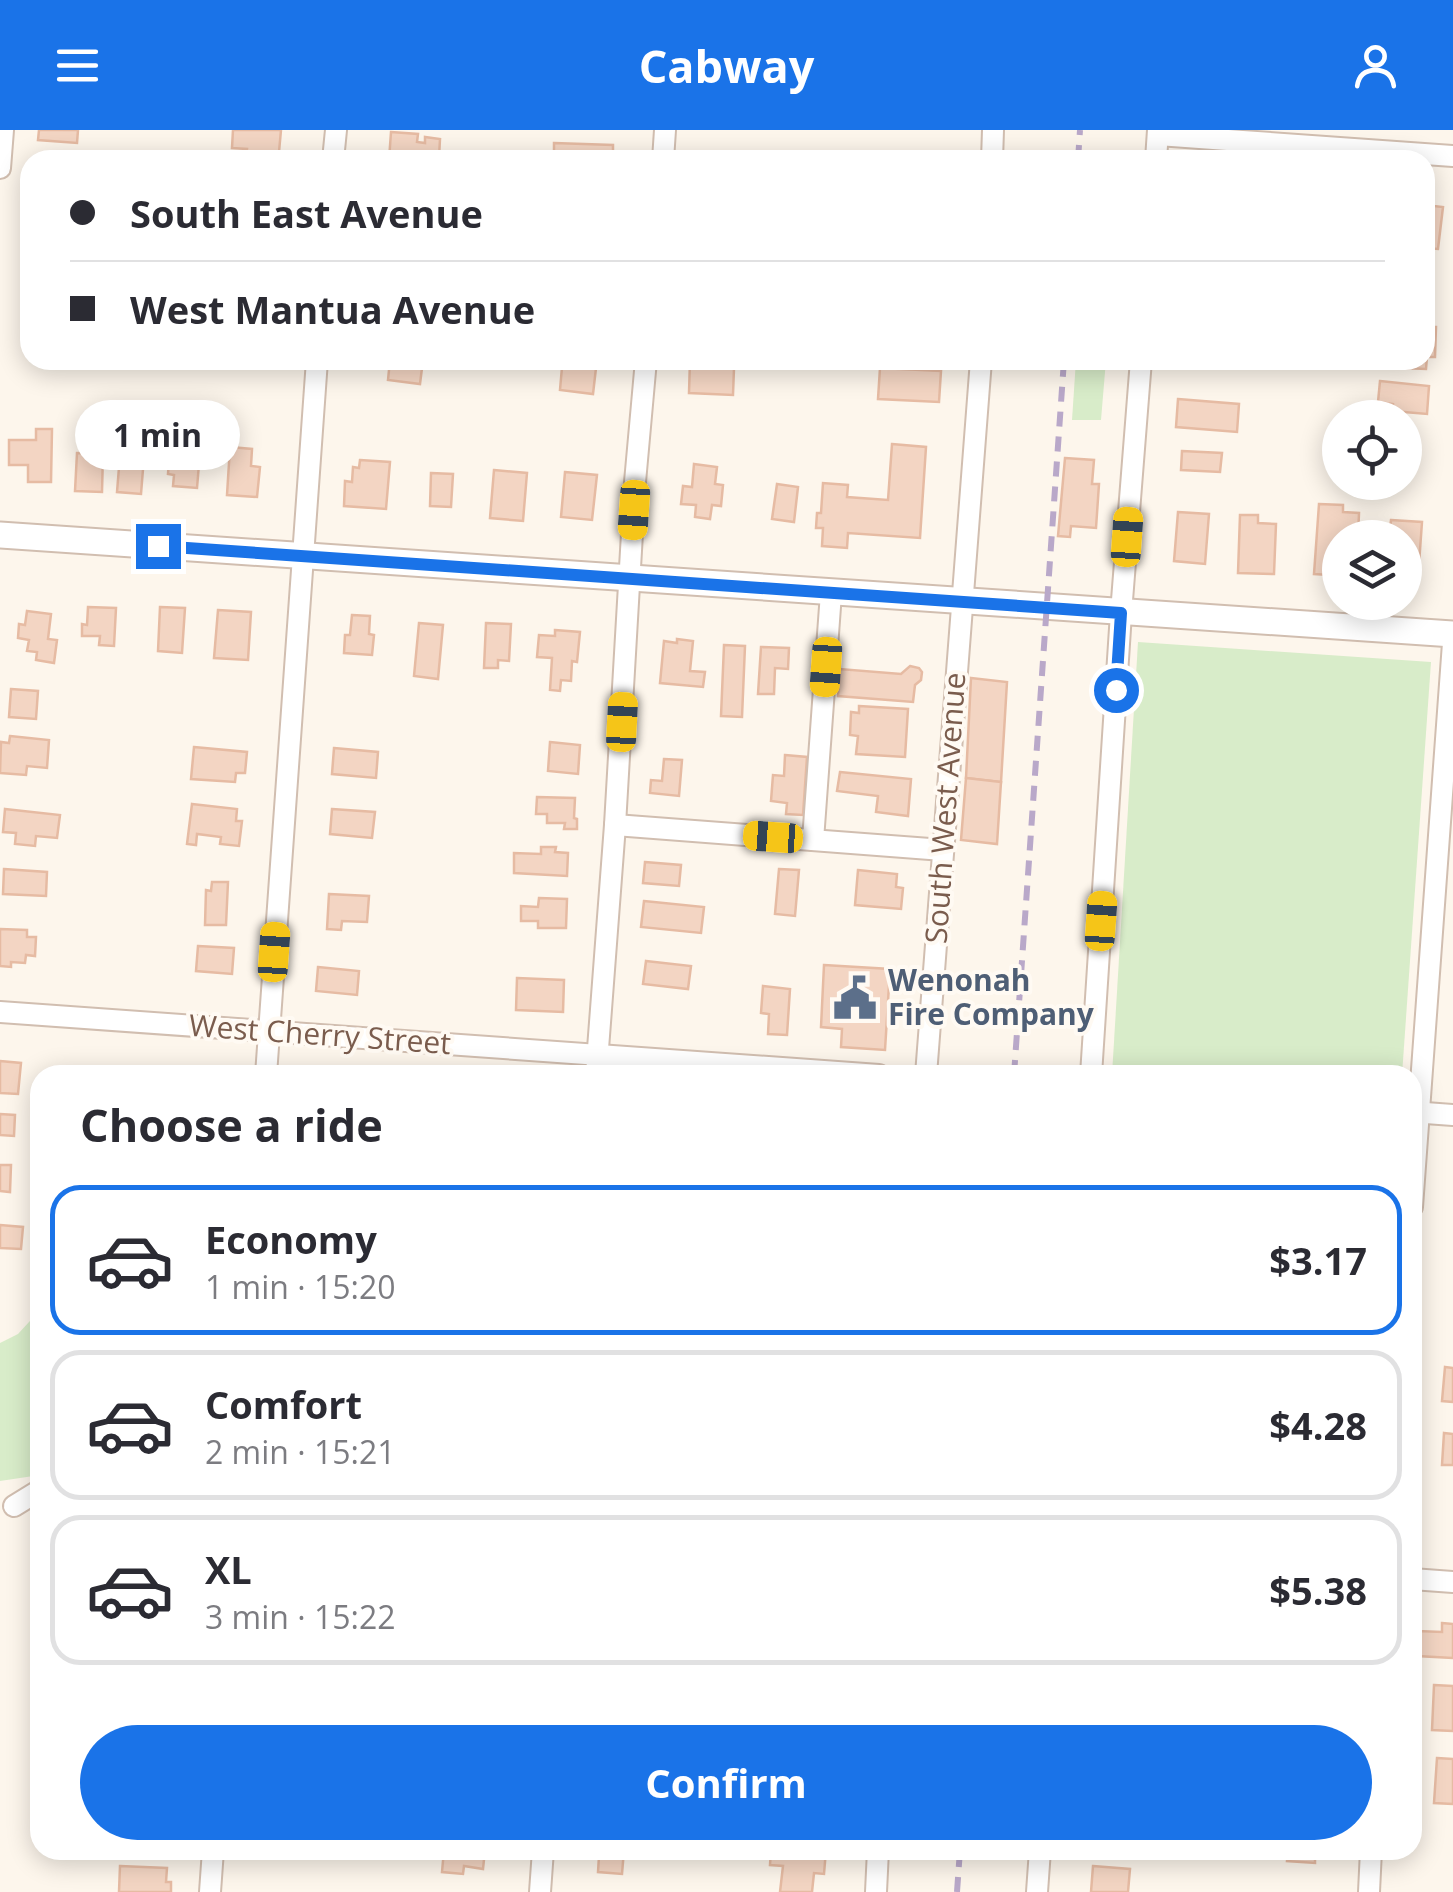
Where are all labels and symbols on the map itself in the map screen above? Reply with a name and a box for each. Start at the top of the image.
callout: 1 min [76,401,240,471]
car [617,479,651,541]
car [1110,506,1144,568]
route end [136,524,181,569]
car [809,636,843,698]
route start [1094,668,1139,713]
street label: South West Avenue [915,671,974,945]
car [605,691,639,753]
car [742,820,804,854]
car [1084,890,1118,952]
car [257,921,291,983]
place label: Wenonah Fire Company [888,959,1095,1034]
public building icon: Wenonah Fire Company [831,974,879,1022]
street label: West Cherry Street [188,1004,453,1063]

